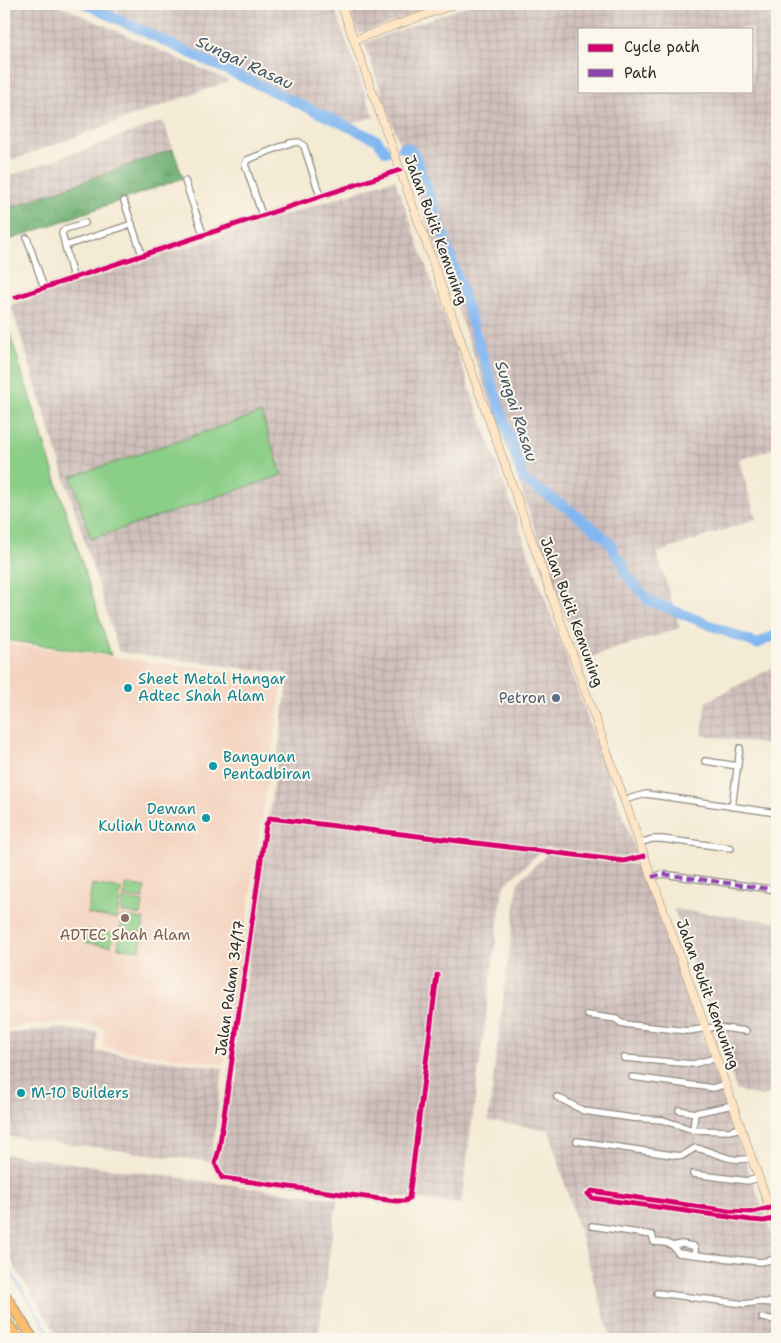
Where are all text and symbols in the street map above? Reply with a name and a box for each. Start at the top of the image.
legend [578,28,754,92]
water label: Sungai Rasau [193,31,297,94]
text: Cycle path [624,37,700,57]
text: Path [624,63,657,83]
street label: Jalan Bukit Kemuning [400,152,472,308]
water label: Sungai Rasau [490,358,543,464]
street label: Jalan Bukit Kemuning [536,534,608,690]
place label: Sheet Metal Hangar Adtec Shah Alam [138,669,286,706]
marker: Sheet Metal Hangar Adtec Shah Alam [122,682,134,694]
place label: Petron [499,688,546,708]
marker: Petron [550,692,562,704]
place label: Bangunan Pentadbiran [223,747,311,784]
marker: Bangunan Pentadbiran [207,760,219,772]
place label: Dewan Kuliah Utama [98,799,197,836]
marker: Dewan Kuliah Utama [200,812,212,824]
marker: ADTEC Shah Alam [119,912,131,924]
street label: Jalan Bukit Kemuning [672,916,744,1072]
street label: Jalan Palam 34/17 [211,919,249,1057]
place label: ADTEC Shah Alam [60,925,191,945]
place label: M-10 Builders [31,1083,129,1103]
marker: M-10 Builders [15,1087,27,1099]

